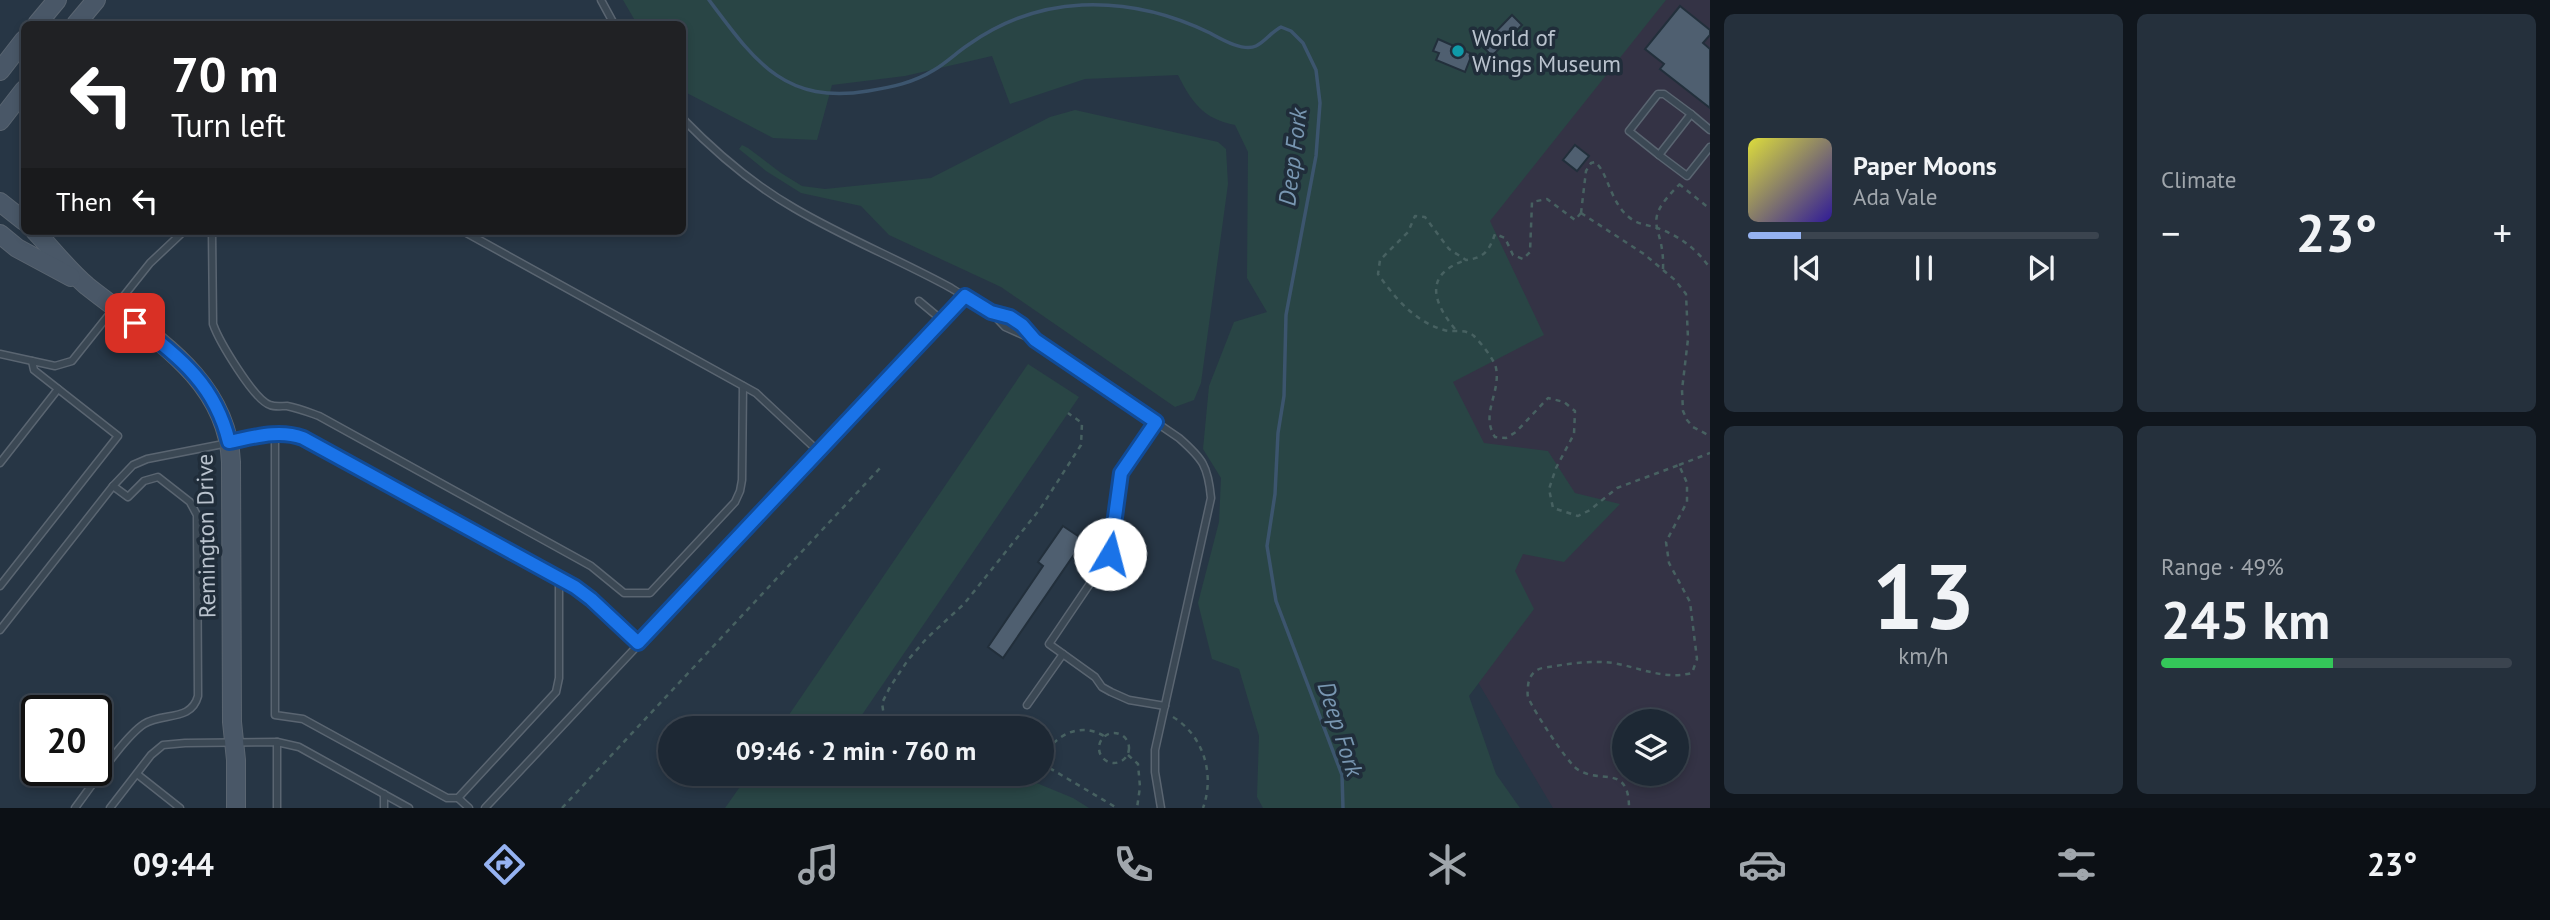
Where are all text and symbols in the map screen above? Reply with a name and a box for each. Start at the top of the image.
place label: World of Wings Museum [1472,23,1621,78]
text: 70 m [171,42,278,106]
marker: World of Wings Museum [1450,43,1466,59]
icon: left [56,49,147,140]
text: Turn left [171,104,286,146]
water label: Deep Fork [1271,105,1314,208]
text: Paper Moons [1853,149,1997,182]
text: Climate [2161,165,2236,194]
icon: left [126,182,164,220]
text: Ada Vale [1853,182,1937,211]
text: Then [56,185,112,218]
text: 23° [2296,199,2377,266]
text: − [2161,208,2180,257]
text: + [2493,208,2512,257]
icon: previous [1788,249,1826,287]
icon: pause [1905,249,1943,287]
icon: next [2022,249,2060,287]
pin [105,293,165,353]
icon: arrive [116,304,154,342]
street label: Remington Drive [190,454,221,618]
position arrow [1073,517,1147,591]
text: 13 [1872,536,1975,654]
text: Range · 49% [2161,552,2284,581]
text: 245 km [2161,586,2330,653]
text: km/h [1898,641,1949,670]
water label: Deep Fork [1311,677,1371,781]
speed limit sign: 20 [21,695,112,786]
map controls [1612,709,1689,786]
button: layers [1612,709,1689,786]
text: 09:46 · 2 min · 760 m [736,734,976,767]
icon: directions [480,840,529,889]
icon: music [794,840,843,889]
icon: phone [1109,840,1158,889]
icon: climate [1423,840,1472,889]
icon: car [1738,840,1787,889]
icon: filters [2052,840,2101,889]
text: 09:44 [133,843,214,885]
text: 23° [2367,843,2417,885]

